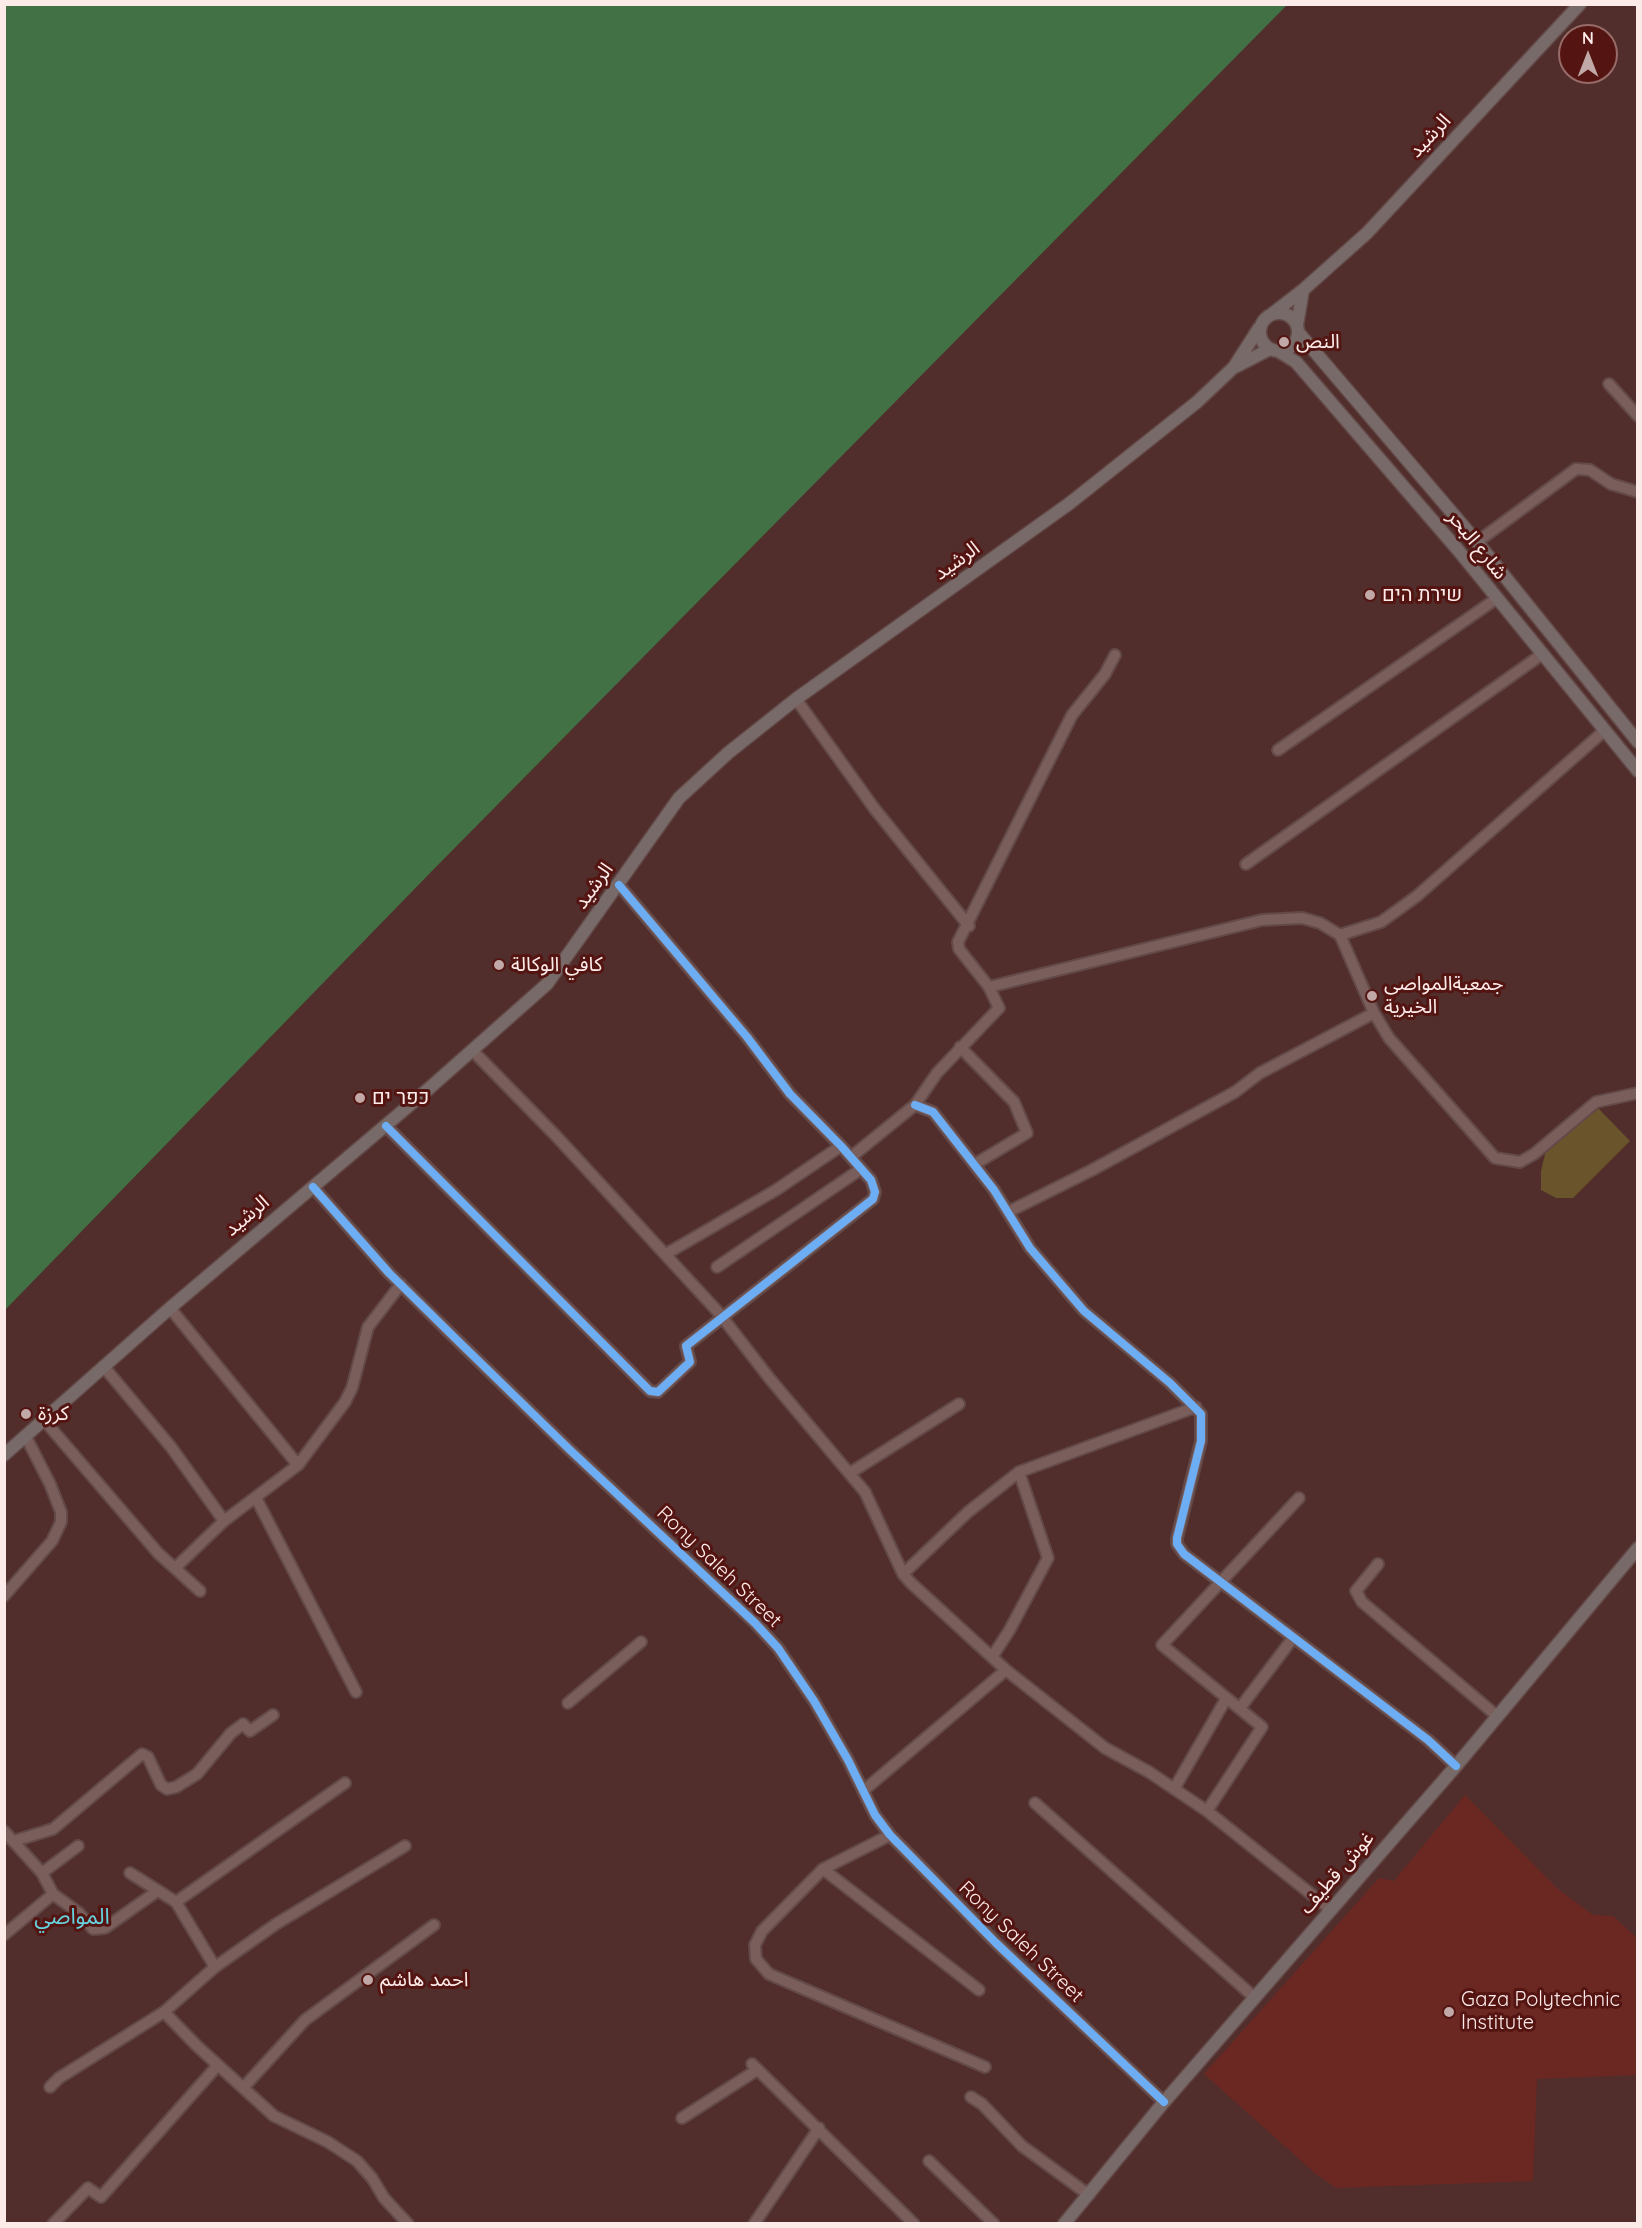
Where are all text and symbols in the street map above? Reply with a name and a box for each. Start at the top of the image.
north arrow [1558,24,1618,84]
text: N [1582,28,1594,48]
street label: الرشيد [1404,109,1456,163]
place label: النص [1296,330,1340,354]
marker: النص [1277,335,1291,349]
street label: شارع البحر [1442,506,1512,584]
street label: الرشيد [929,536,985,586]
place label: שירת הים [1382,583,1462,607]
marker: שירת הים [1363,588,1377,602]
street label: الرشيد [569,858,619,914]
place label: كافي الوكالة [511,953,603,977]
marker: كافي الوكالة [492,958,506,972]
place label: جمعيةالمواصي الخيرية [1384,972,1503,1019]
marker: جمعيةالمواصي الخيرية [1365,989,1379,1003]
place label: כפר ים [372,1086,429,1110]
marker: כפר ים [353,1091,367,1105]
street label: الرشيد [220,1190,274,1242]
place label: كرزة [38,1402,69,1426]
marker: كرزة [19,1407,33,1421]
street label: Rony Saleh Street [652,1501,786,1633]
street label: غوش قطيف [1295,1827,1379,1919]
street label: Rony Saleh Street [954,1876,1088,2008]
district label: المواصي [34,1904,110,1930]
place label: احمد هاشم [380,1968,468,1992]
marker: احمد هاشم [361,1973,375,1987]
place label: Gaza Polytechnic Institute [1461,1988,1620,2035]
marker: Gaza Polytechnic Institute [1442,2005,1456,2019]

